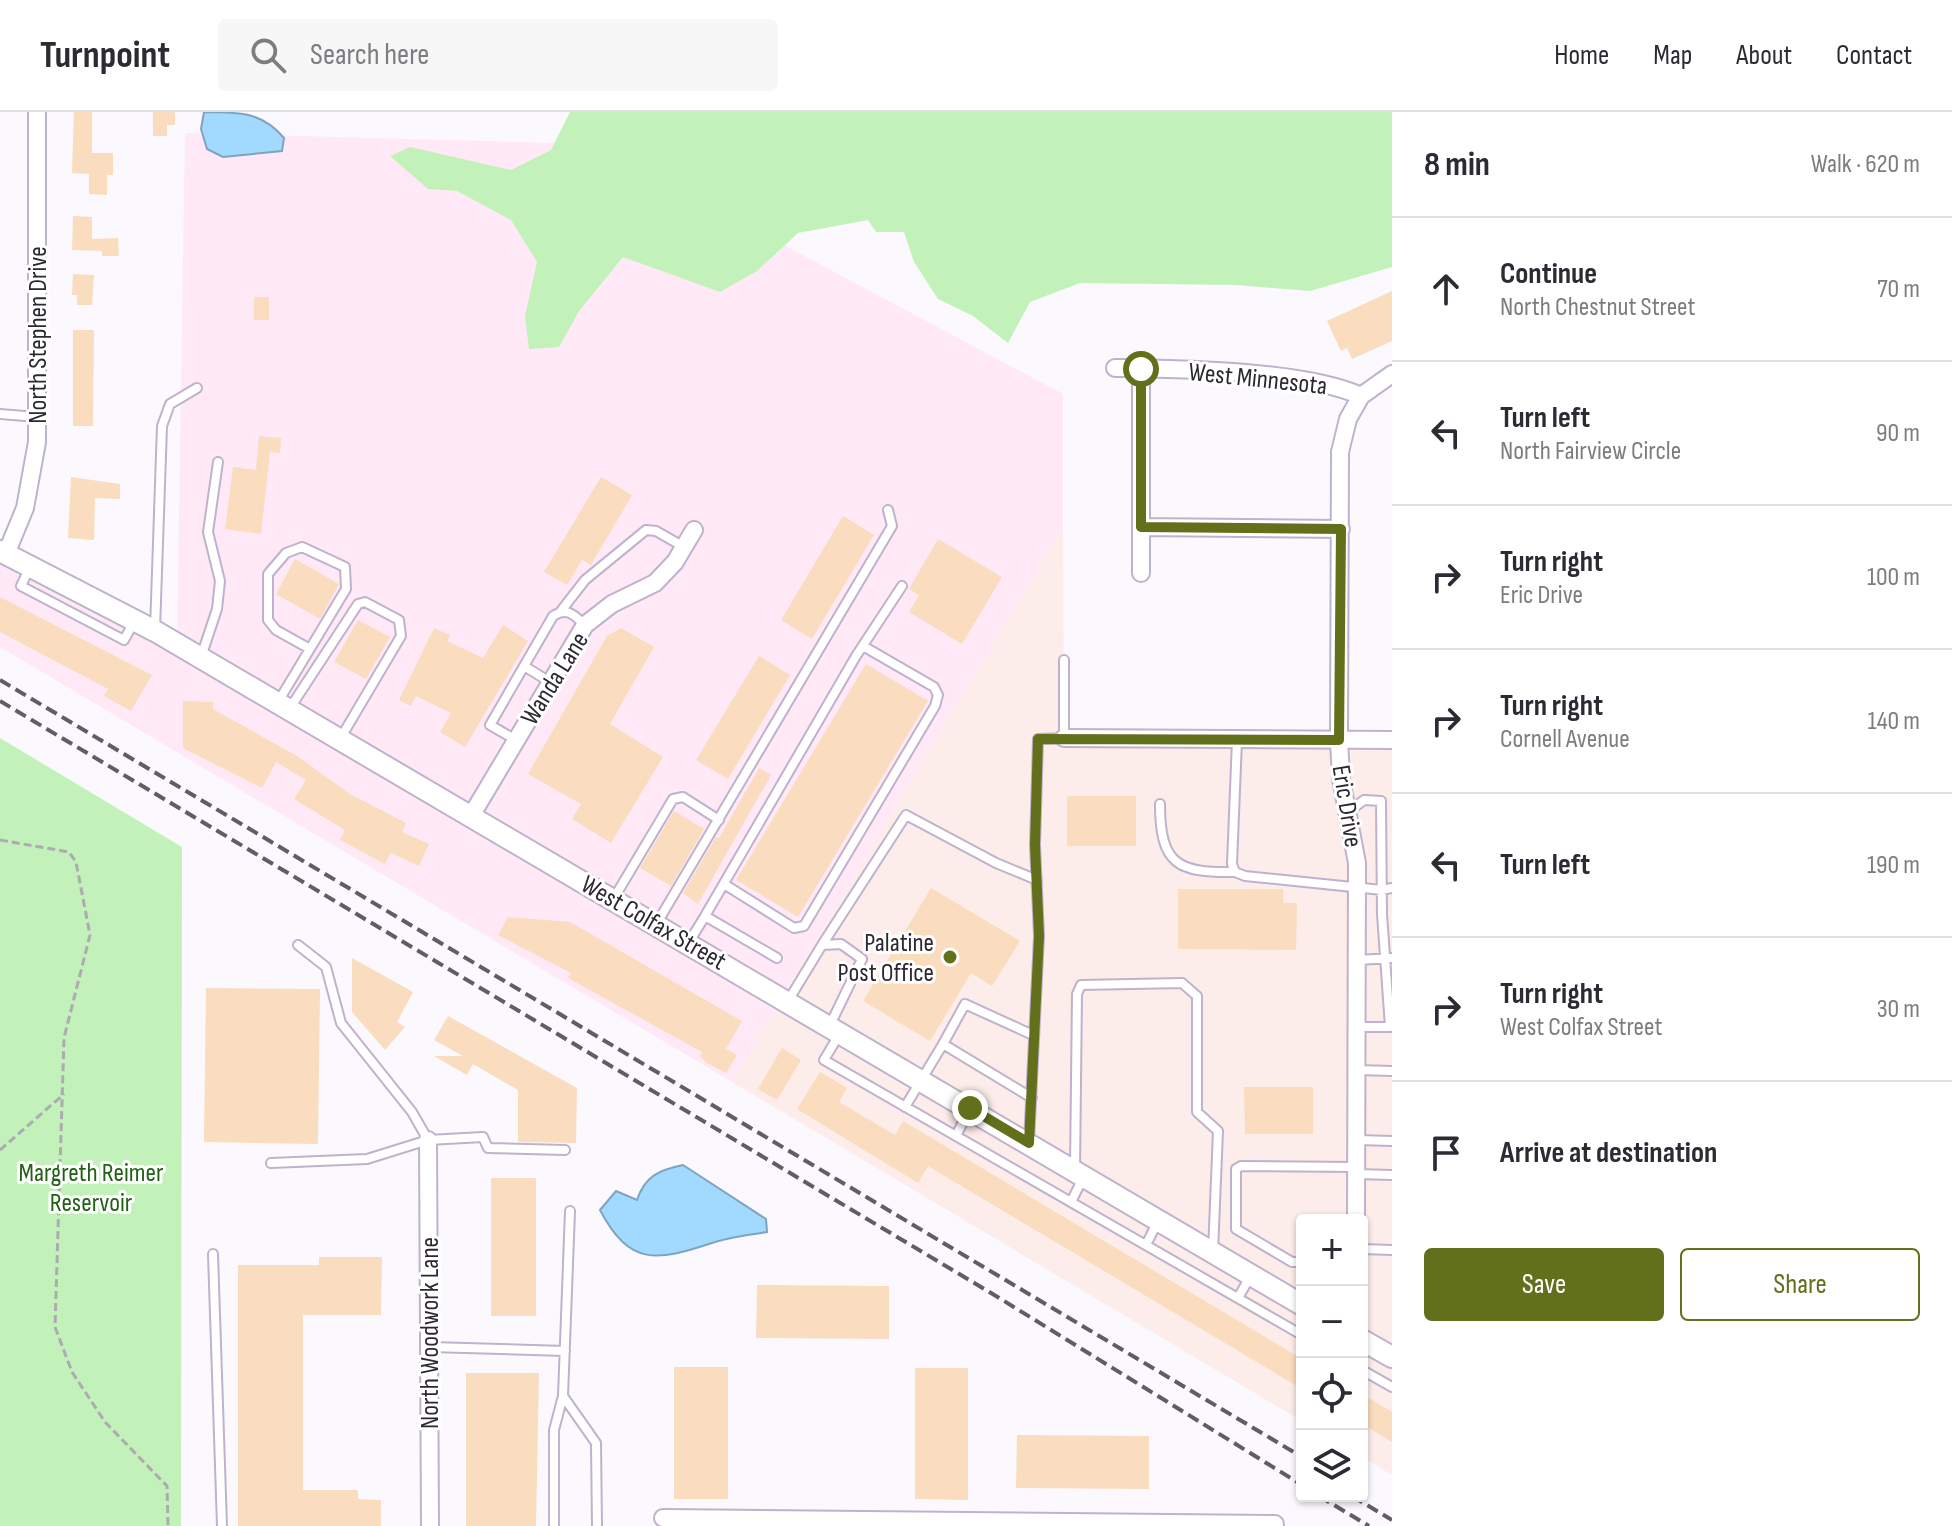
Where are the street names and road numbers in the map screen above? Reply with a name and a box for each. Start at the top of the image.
street label: North Stephen Drive [23,246,54,424]
street label: West Minnesota [1187,357,1329,402]
street label: Wanda Lane [515,627,596,731]
street label: Eric Drive [1325,763,1368,850]
street label: West Colfax Street [575,869,731,977]
street label: North Woodwork Lane [415,1237,446,1429]

